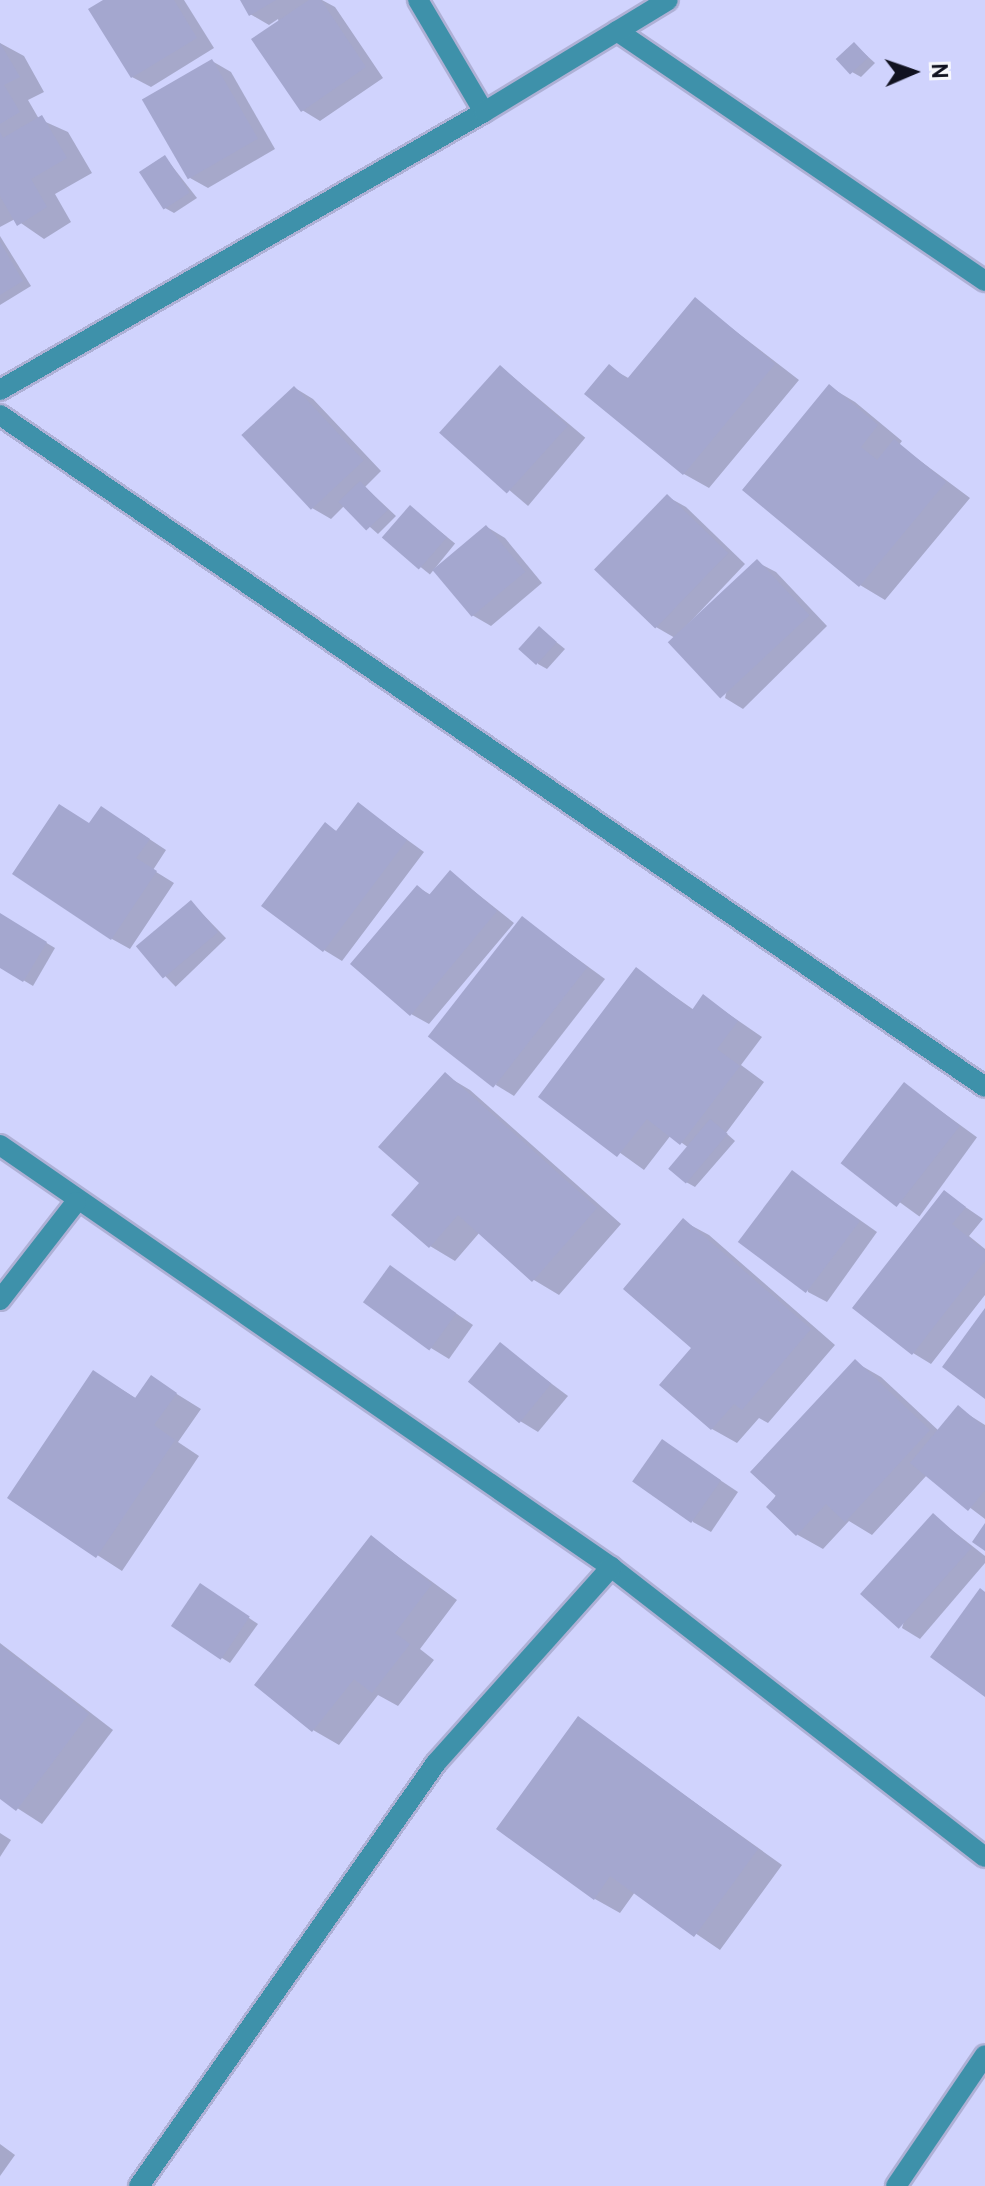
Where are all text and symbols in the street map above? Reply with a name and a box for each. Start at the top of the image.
north arrow [873,32,953,112]
text: N [924,63,951,80]

